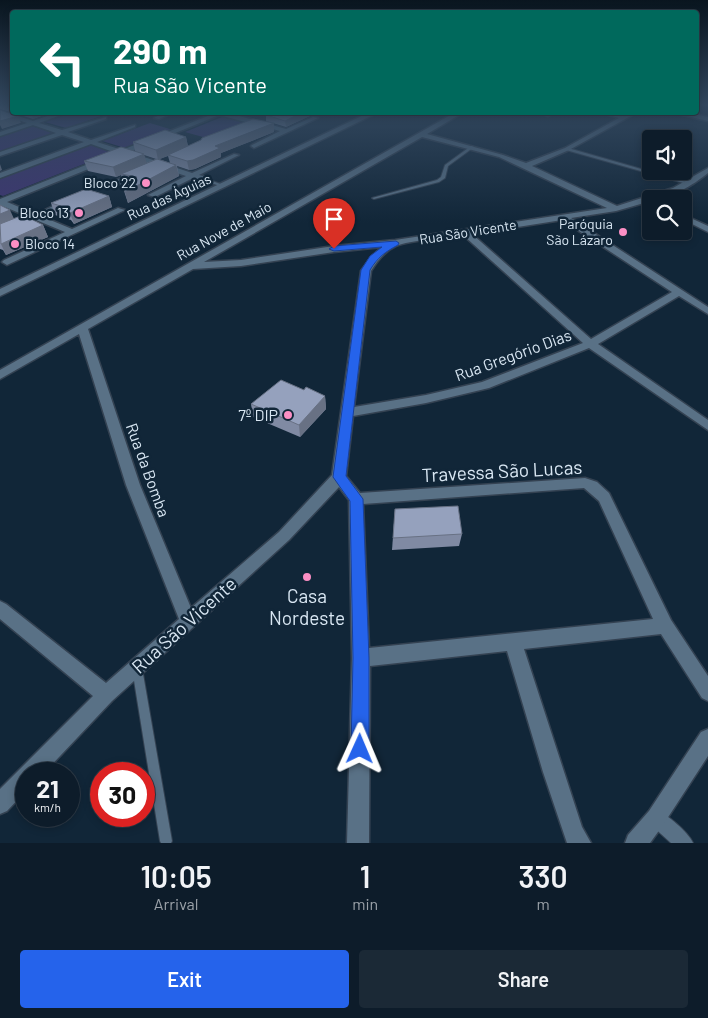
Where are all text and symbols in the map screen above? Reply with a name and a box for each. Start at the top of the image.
text: 290 m [113,29,207,71]
icon: left [30,30,95,95]
text: Rua São Vicente [113,71,267,97]
map controls [642,130,692,240]
button: sound [642,130,692,180]
street label: Rua das Águias [124,169,214,223]
place label: Bloco 22 [84,174,136,191]
marker: Bloco 22 [140,177,152,189]
button: search [642,190,692,240]
street label: Rua Nove de Maio [173,197,274,264]
pin [313,198,355,249]
place label: Bloco 13 [20,204,69,221]
icon: arrive [320,205,348,233]
marker: Bloco 13 [73,207,85,219]
street label: Rua São Vicente [418,215,518,248]
place label: Paróquia São Lázaro [546,215,613,248]
marker: Paróquia São Lázaro [617,226,629,238]
place label: Bloco 14 [25,235,75,252]
marker: Bloco 14 [9,238,21,250]
street label: Rua Gregório Dias [452,325,574,384]
place label: 7º DIP [238,405,278,424]
marker: 7º DIP [282,409,294,421]
street label: Rua da Bomba [123,420,174,519]
street label: Travessa São Lucas [421,455,583,486]
marker: Casa Nordeste [301,571,313,583]
street label: Rua São Vicente [127,572,241,678]
place label: Casa Nordeste [269,584,345,629]
position arrow [333,722,385,774]
speed limit sign: 30 [90,762,155,827]
text: 21 [36,773,59,803]
text: km/h [34,800,61,814]
text: 10:05 [140,858,212,894]
text: 1 [360,858,370,894]
text: 330 [519,858,567,894]
text: Arrival [154,894,198,913]
text: min [352,894,378,913]
text: m [536,894,550,913]
button: Exit [20,950,349,1008]
button: Share [359,950,688,1008]

